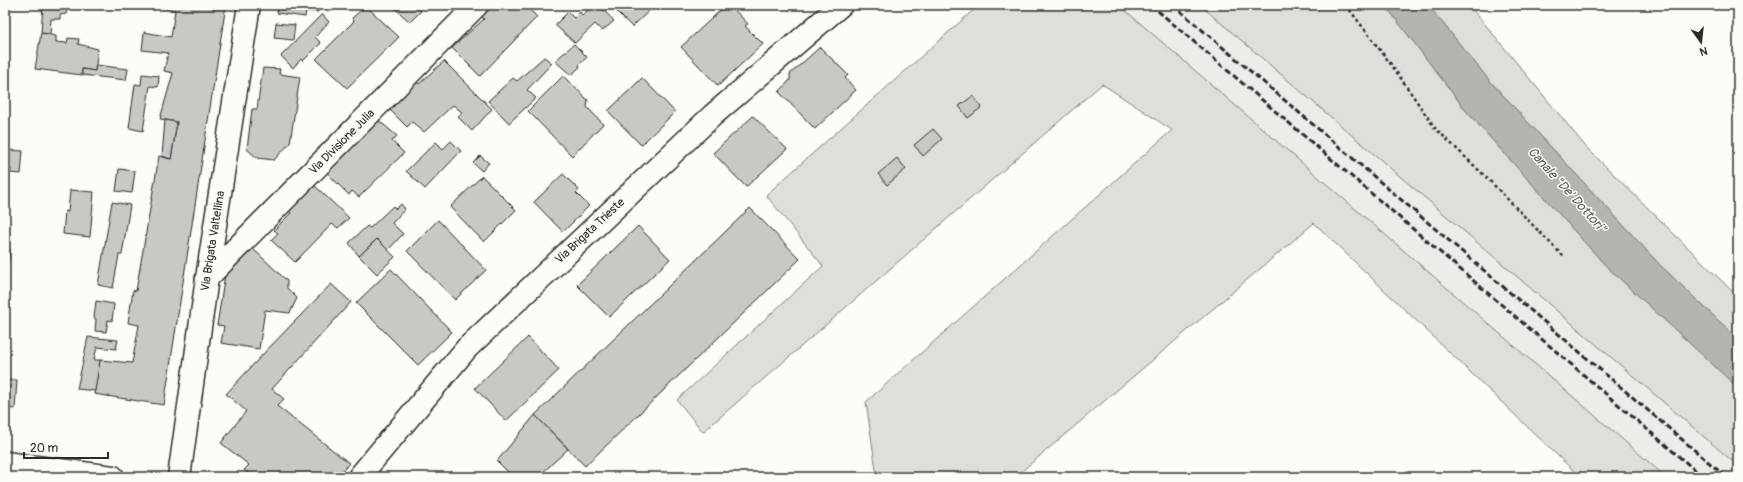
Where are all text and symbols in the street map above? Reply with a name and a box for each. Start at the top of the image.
north arrow [1681,22,1721,62]
text: N [1698,44,1709,59]
street label: Via Divisione Julia [306,106,378,178]
water label: Canale "De' Dottori" [1524,144,1611,237]
street label: Via Brigata Valtellina [198,189,228,292]
street label: Via Brigata Trieste [552,195,628,267]
scale bar [24,434,108,460]
text: 20 m [30,441,59,456]

